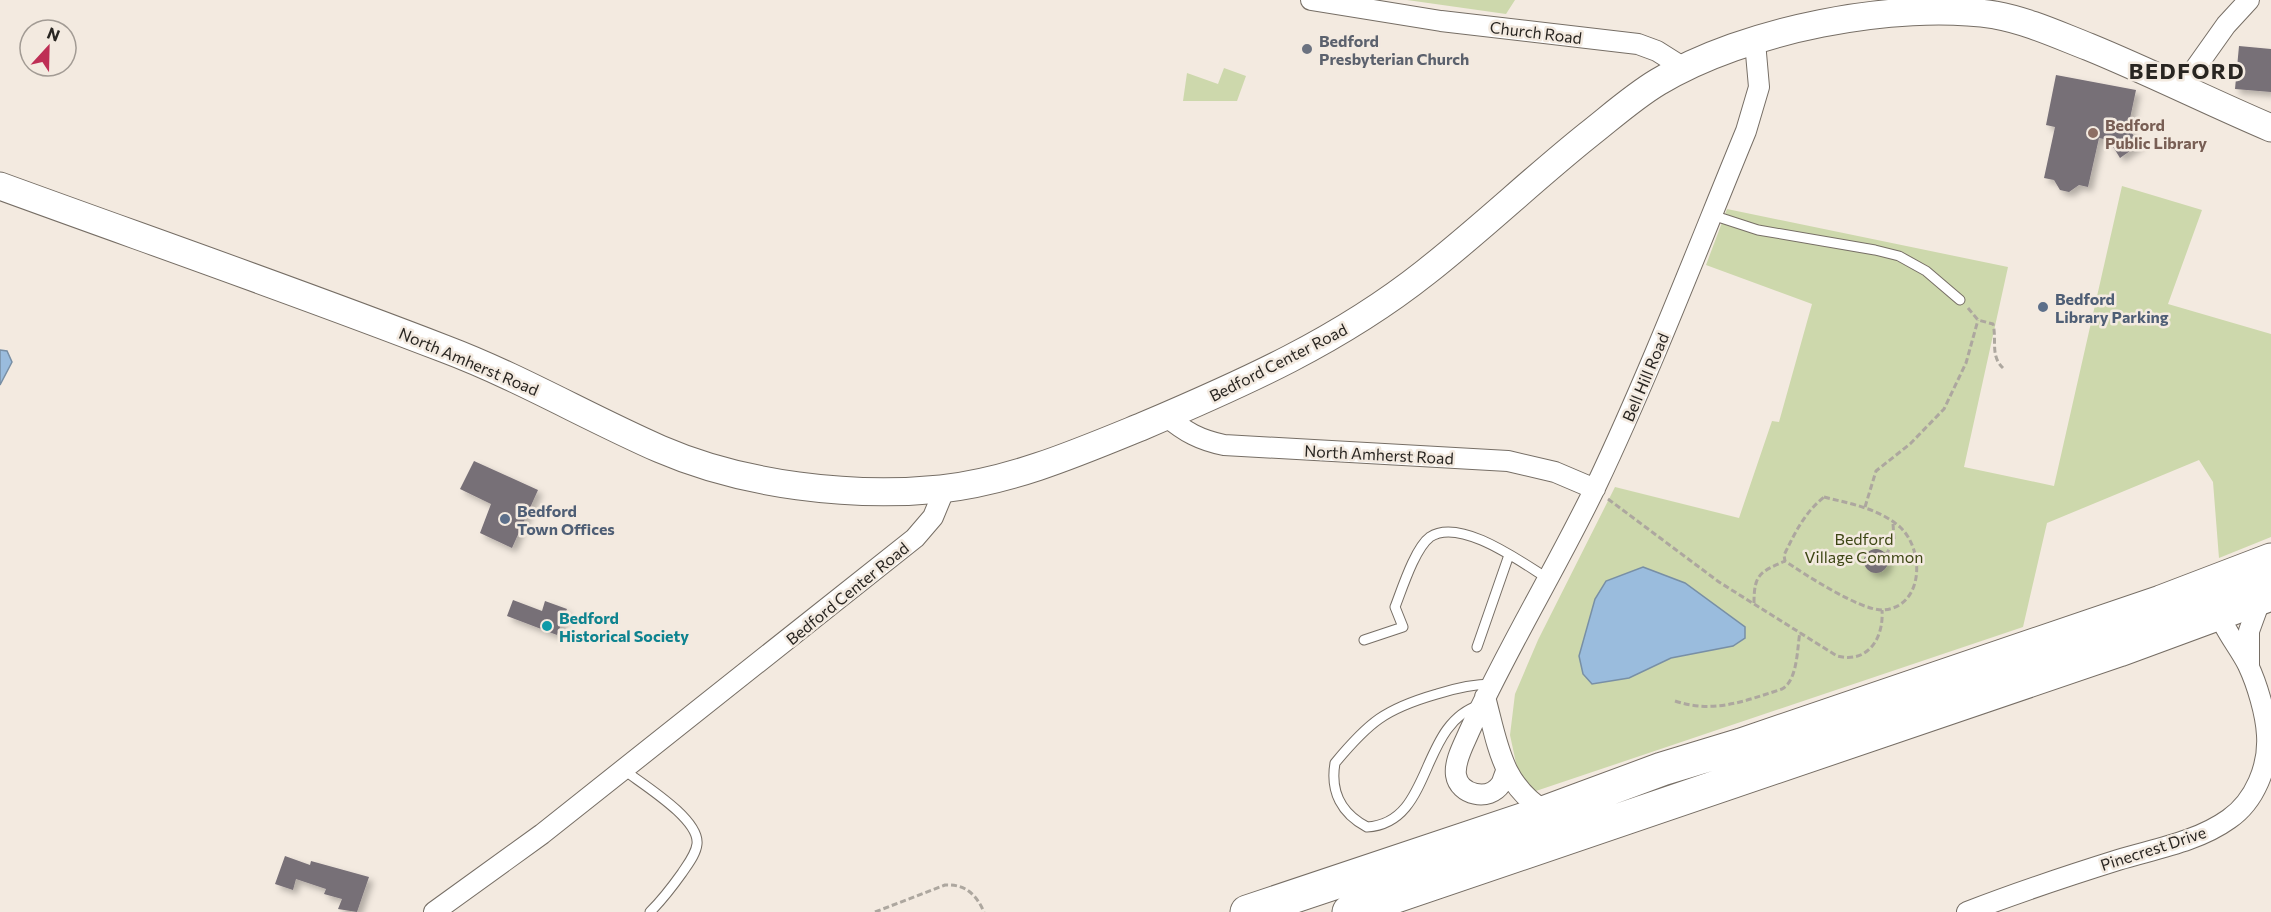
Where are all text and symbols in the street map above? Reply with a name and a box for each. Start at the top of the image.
street label: Church Road [1489,17,1583,47]
north arrow [18,18,78,78]
text: N [45,23,63,45]
place label: Bedford Presbyterian Church [1319,31,1469,68]
marker: Bedford Presbyterian Church [1300,42,1314,56]
district label: BEDFORD [2129,57,2245,84]
place label: Bedford Public Library [2105,115,2207,152]
marker: Bedford Public Library [2086,126,2100,140]
place label: Bedford Library Parking [2055,289,2169,326]
marker: Bedford Library Parking [2036,300,2050,314]
street label: Bedford Center Road [1206,319,1350,405]
street label: North Amherst Road [396,323,542,399]
street label: Bell Hill Road [1618,330,1672,424]
street label: North Amherst Road [1304,441,1454,467]
place label: Bedford Town Offices [517,501,615,538]
marker: Bedford Town Offices [498,512,512,526]
park label: Bedford Village Common [1805,529,1923,566]
street label: Bedford Center Road [782,538,912,648]
place label: Bedford Historical Society [559,608,689,645]
marker: Bedford Historical Society [540,619,554,633]
street label: Pinecrest Drive [2098,822,2208,874]

